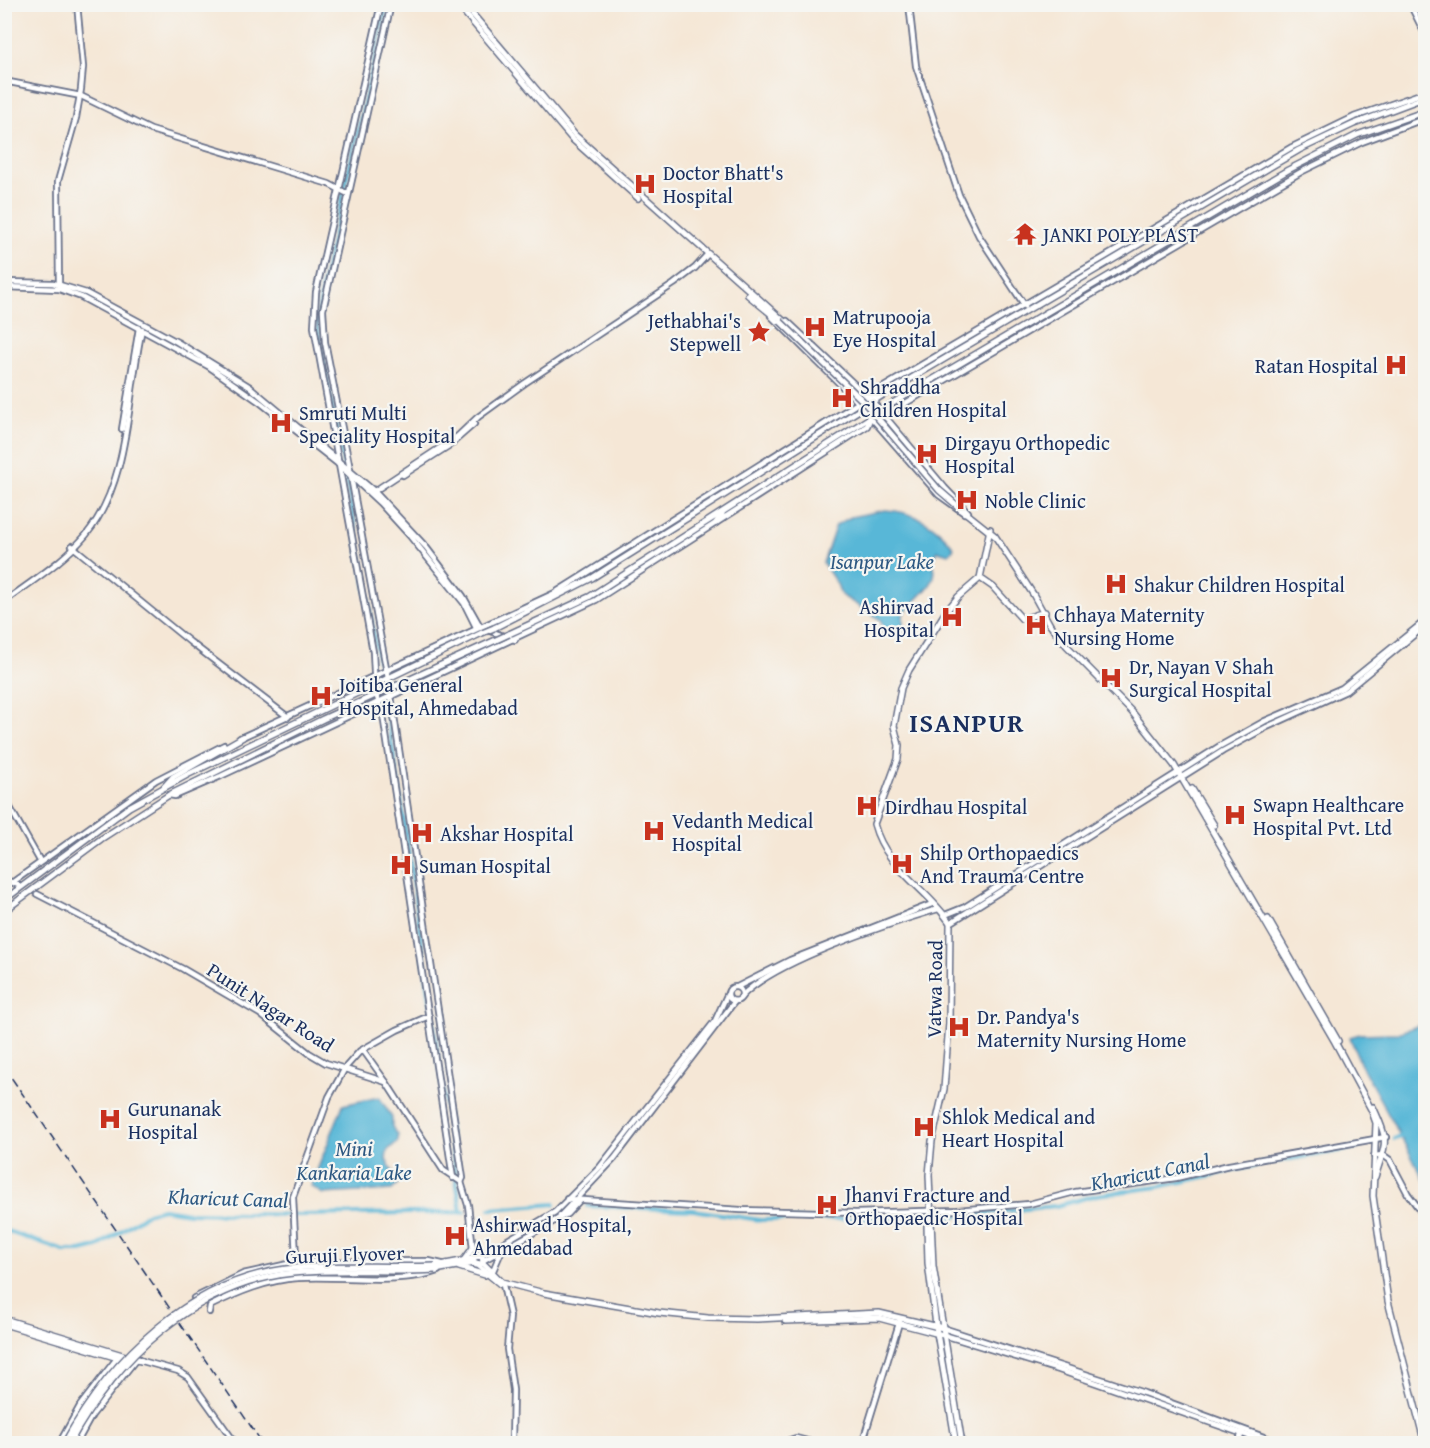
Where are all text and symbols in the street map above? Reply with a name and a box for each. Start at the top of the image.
place label: Doctor Bhatt's Hospital [663,158,783,210]
hospital icon: Doctor Bhatt's Hospital [632,171,658,197]
place label: JANKI POLY PLAST [1040,220,1198,249]
temple icon: JANKI POLY PLAST [1012,221,1038,247]
place label: Matrupooja Eye Hospital [833,302,937,354]
place label: Jethabhai's Stepwell [645,306,741,358]
hospital icon: Matrupooja Eye Hospital [802,314,828,340]
place icon: Jethabhai's Stepwell [746,319,772,345]
place label: Ratan Hospital [1255,351,1378,380]
hospital icon: Ratan Hospital [1383,352,1409,378]
place label: Shraddha Children Hospital [860,372,1007,424]
hospital icon: Shraddha Children Hospital [829,385,855,411]
place label: Smruti Multi Speciality Hospital [299,398,456,450]
hospital icon: Smruti Multi Speciality Hospital [268,410,294,436]
place label: Dirgayu Orthopedic Hospital [945,428,1110,480]
hospital icon: Dirgayu Orthopedic Hospital [914,441,940,467]
place label: Noble Clinic [985,486,1086,515]
hospital icon: Noble Clinic [954,487,980,513]
water label: Isanpur Lake [830,546,934,577]
place label: Shakur Children Hospital [1134,570,1345,599]
hospital icon: Shakur Children Hospital [1103,571,1129,597]
place label: Ashirvad Hospital [859,592,934,644]
place label: Chhaya Maternity Nursing Home [1054,600,1205,652]
hospital icon: Ashirvad Hospital [939,604,965,630]
hospital icon: Chhaya Maternity Nursing Home [1023,612,1049,638]
place label: Dr, Nayan V Shah Surgical Hospital [1129,652,1274,704]
hospital icon: Dr, Nayan V Shah Surgical Hospital [1098,665,1124,691]
place label: Joitiba General Hospital, Ahmedabad [336,670,518,722]
hospital icon: Joitiba General Hospital, Ahmedabad [308,683,334,709]
district label: ISANPUR [909,703,1025,742]
place label: Swapn Healthcare Hospital Pvt. Ltd [1253,790,1404,842]
place label: Dirdhau Hospital [885,792,1028,821]
hospital icon: Dirdhau Hospital [854,793,880,819]
hospital icon: Swapn Healthcare Hospital Pvt. Ltd [1222,802,1248,828]
place label: Vedanth Medical Hospital [672,806,814,858]
hospital icon: Vedanth Medical Hospital [641,818,667,844]
place label: Akshar Hospital [440,819,574,848]
hospital icon: Akshar Hospital [409,820,435,846]
place label: Shilp Orthopaedics And Trauma Centre [920,838,1084,890]
place label: Suman Hospital [419,851,551,880]
hospital icon: Shilp Orthopaedics And Trauma Centre [889,851,915,877]
hospital icon: Suman Hospital [388,852,414,878]
street label: Vatwa Road [919,939,949,1038]
street label: Punit Nagar Road [202,955,341,1059]
place label: Dr. Pandya's Maternity Nursing Home [977,1002,1186,1054]
hospital icon: Dr. Pandya's Maternity Nursing Home [946,1014,972,1040]
place label: Gurunanak Hospital [128,1094,222,1146]
place label: Shlok Medical and Heart Hospital [942,1102,1095,1154]
hospital icon: Gurunanak Hospital [97,1106,123,1132]
hospital icon: Shlok Medical and Heart Hospital [911,1114,937,1140]
water label: Mini Kankaria Lake [295,1133,412,1188]
water label: Kharicut Canal [1087,1145,1212,1199]
water label: Kharicut Canal [166,1180,289,1216]
place label: Jhanvi Fracture and Orthopaedic Hospital [842,1180,1023,1232]
hospital icon: Jhanvi Fracture and Orthopaedic Hospital [814,1192,840,1218]
place label: Ashirwad Hospital, Ahmedabad [473,1210,632,1262]
hospital icon: Ashirwad Hospital, Ahmedabad [442,1223,468,1249]
street label: Guruji Flyover [285,1237,405,1271]

